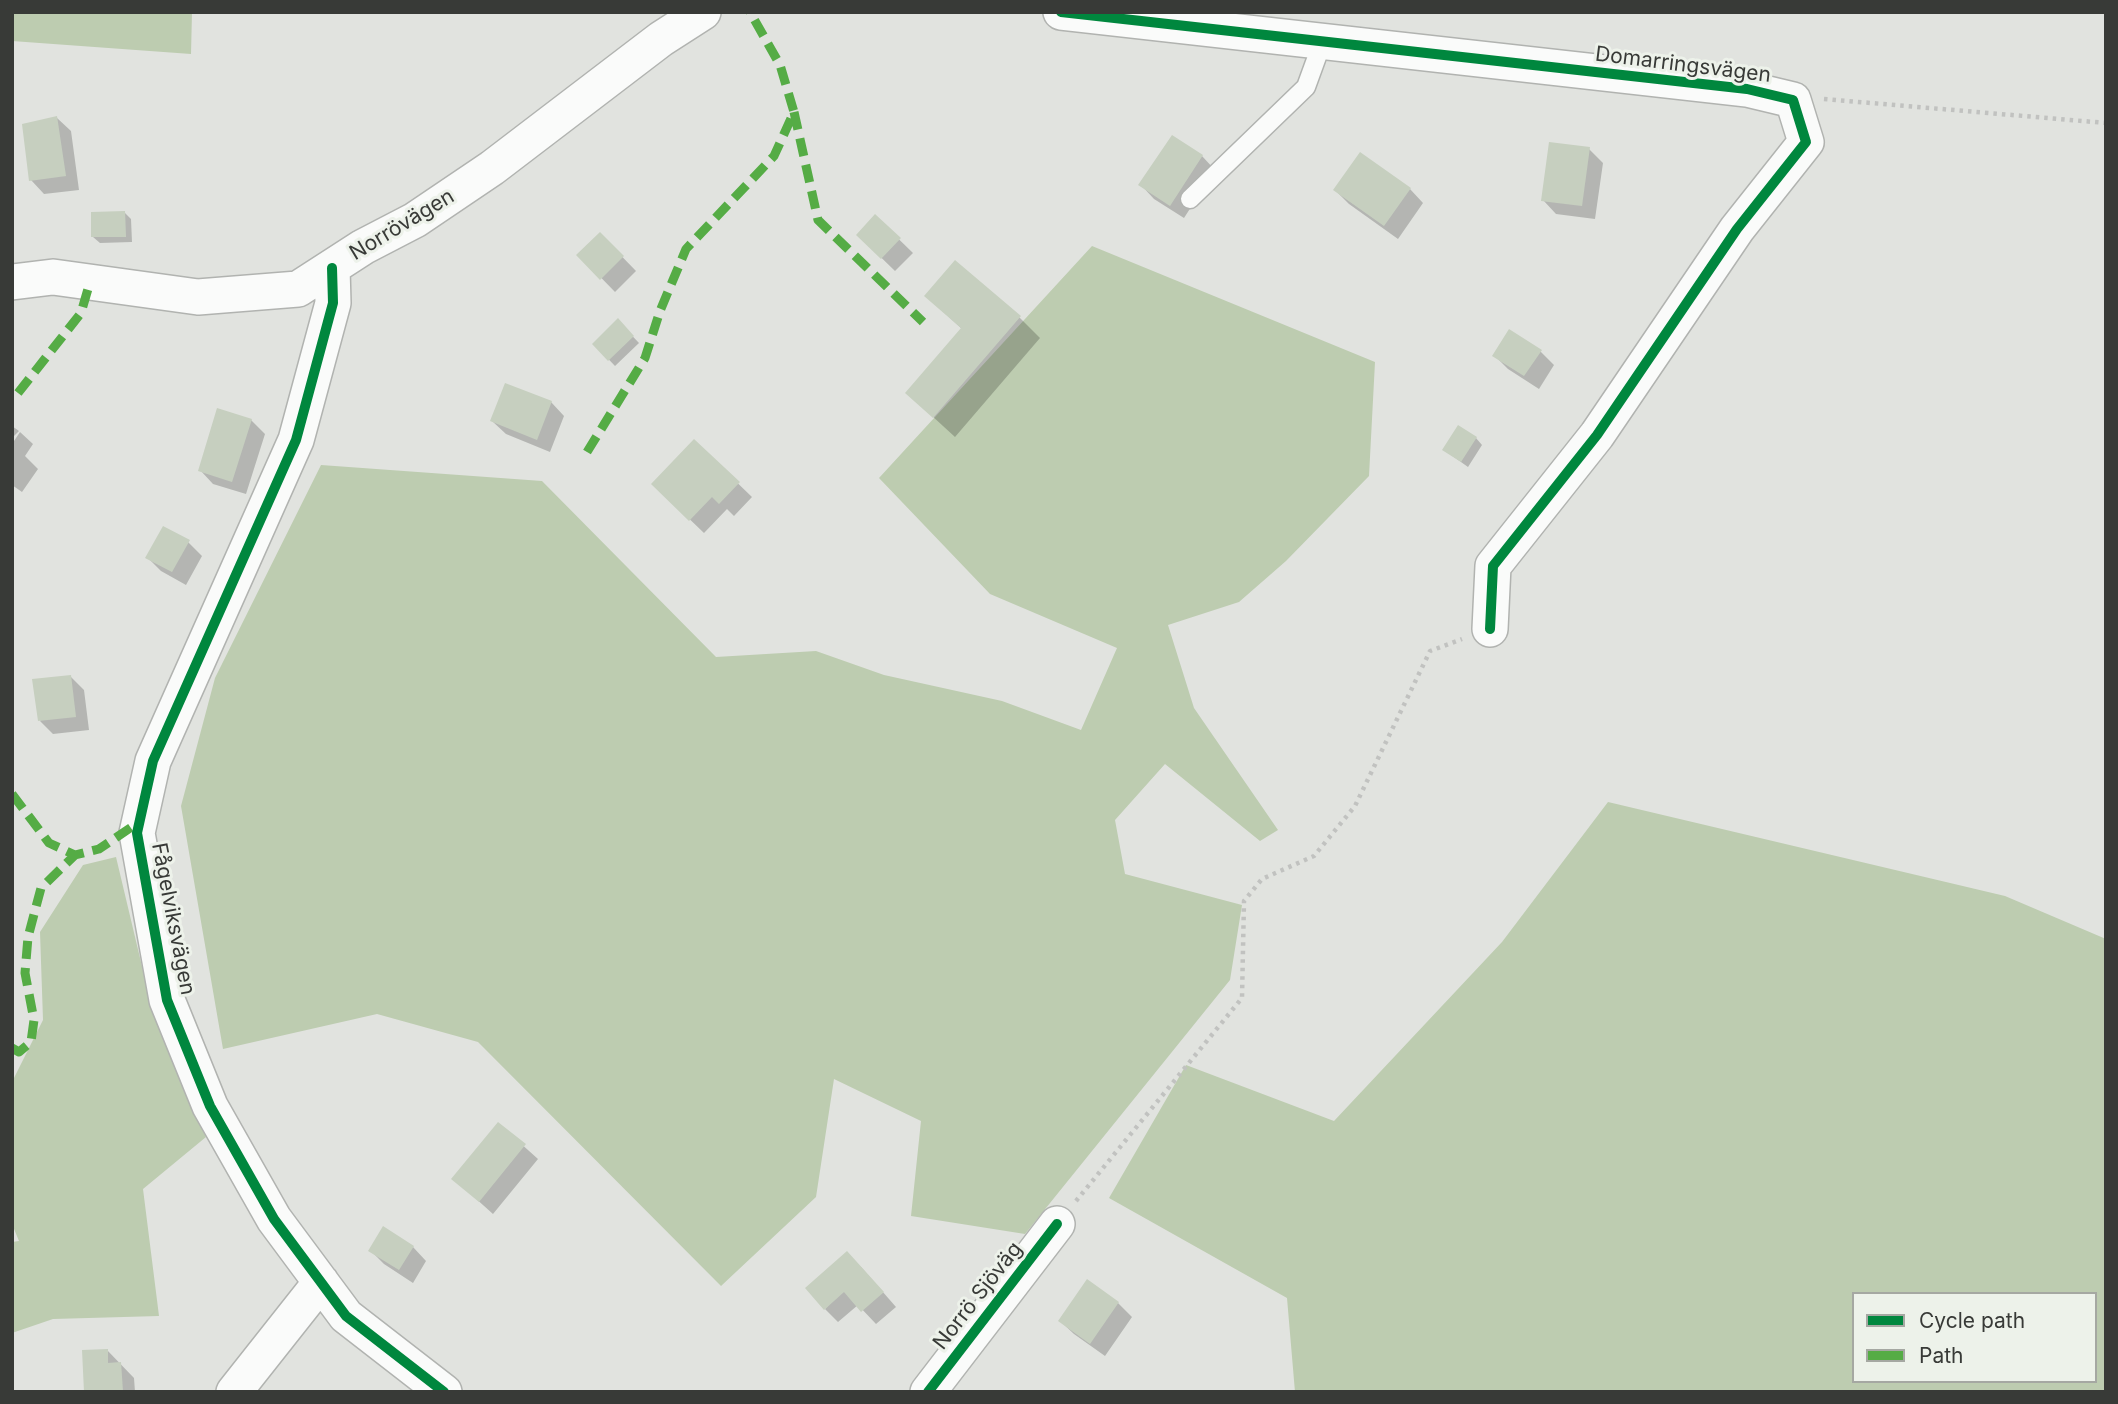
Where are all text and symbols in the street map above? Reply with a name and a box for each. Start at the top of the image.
street label: Domarringsvägen [1594,42,1772,88]
street label: Norrövägen [345,184,459,266]
street label: Fågelviksvägen [146,841,200,997]
street label: Norrö Sjöväg [928,1237,1028,1355]
legend [1852,1292,2097,1383]
text: Cycle path [1919,1308,2025,1333]
text: Path [1919,1343,1964,1368]

